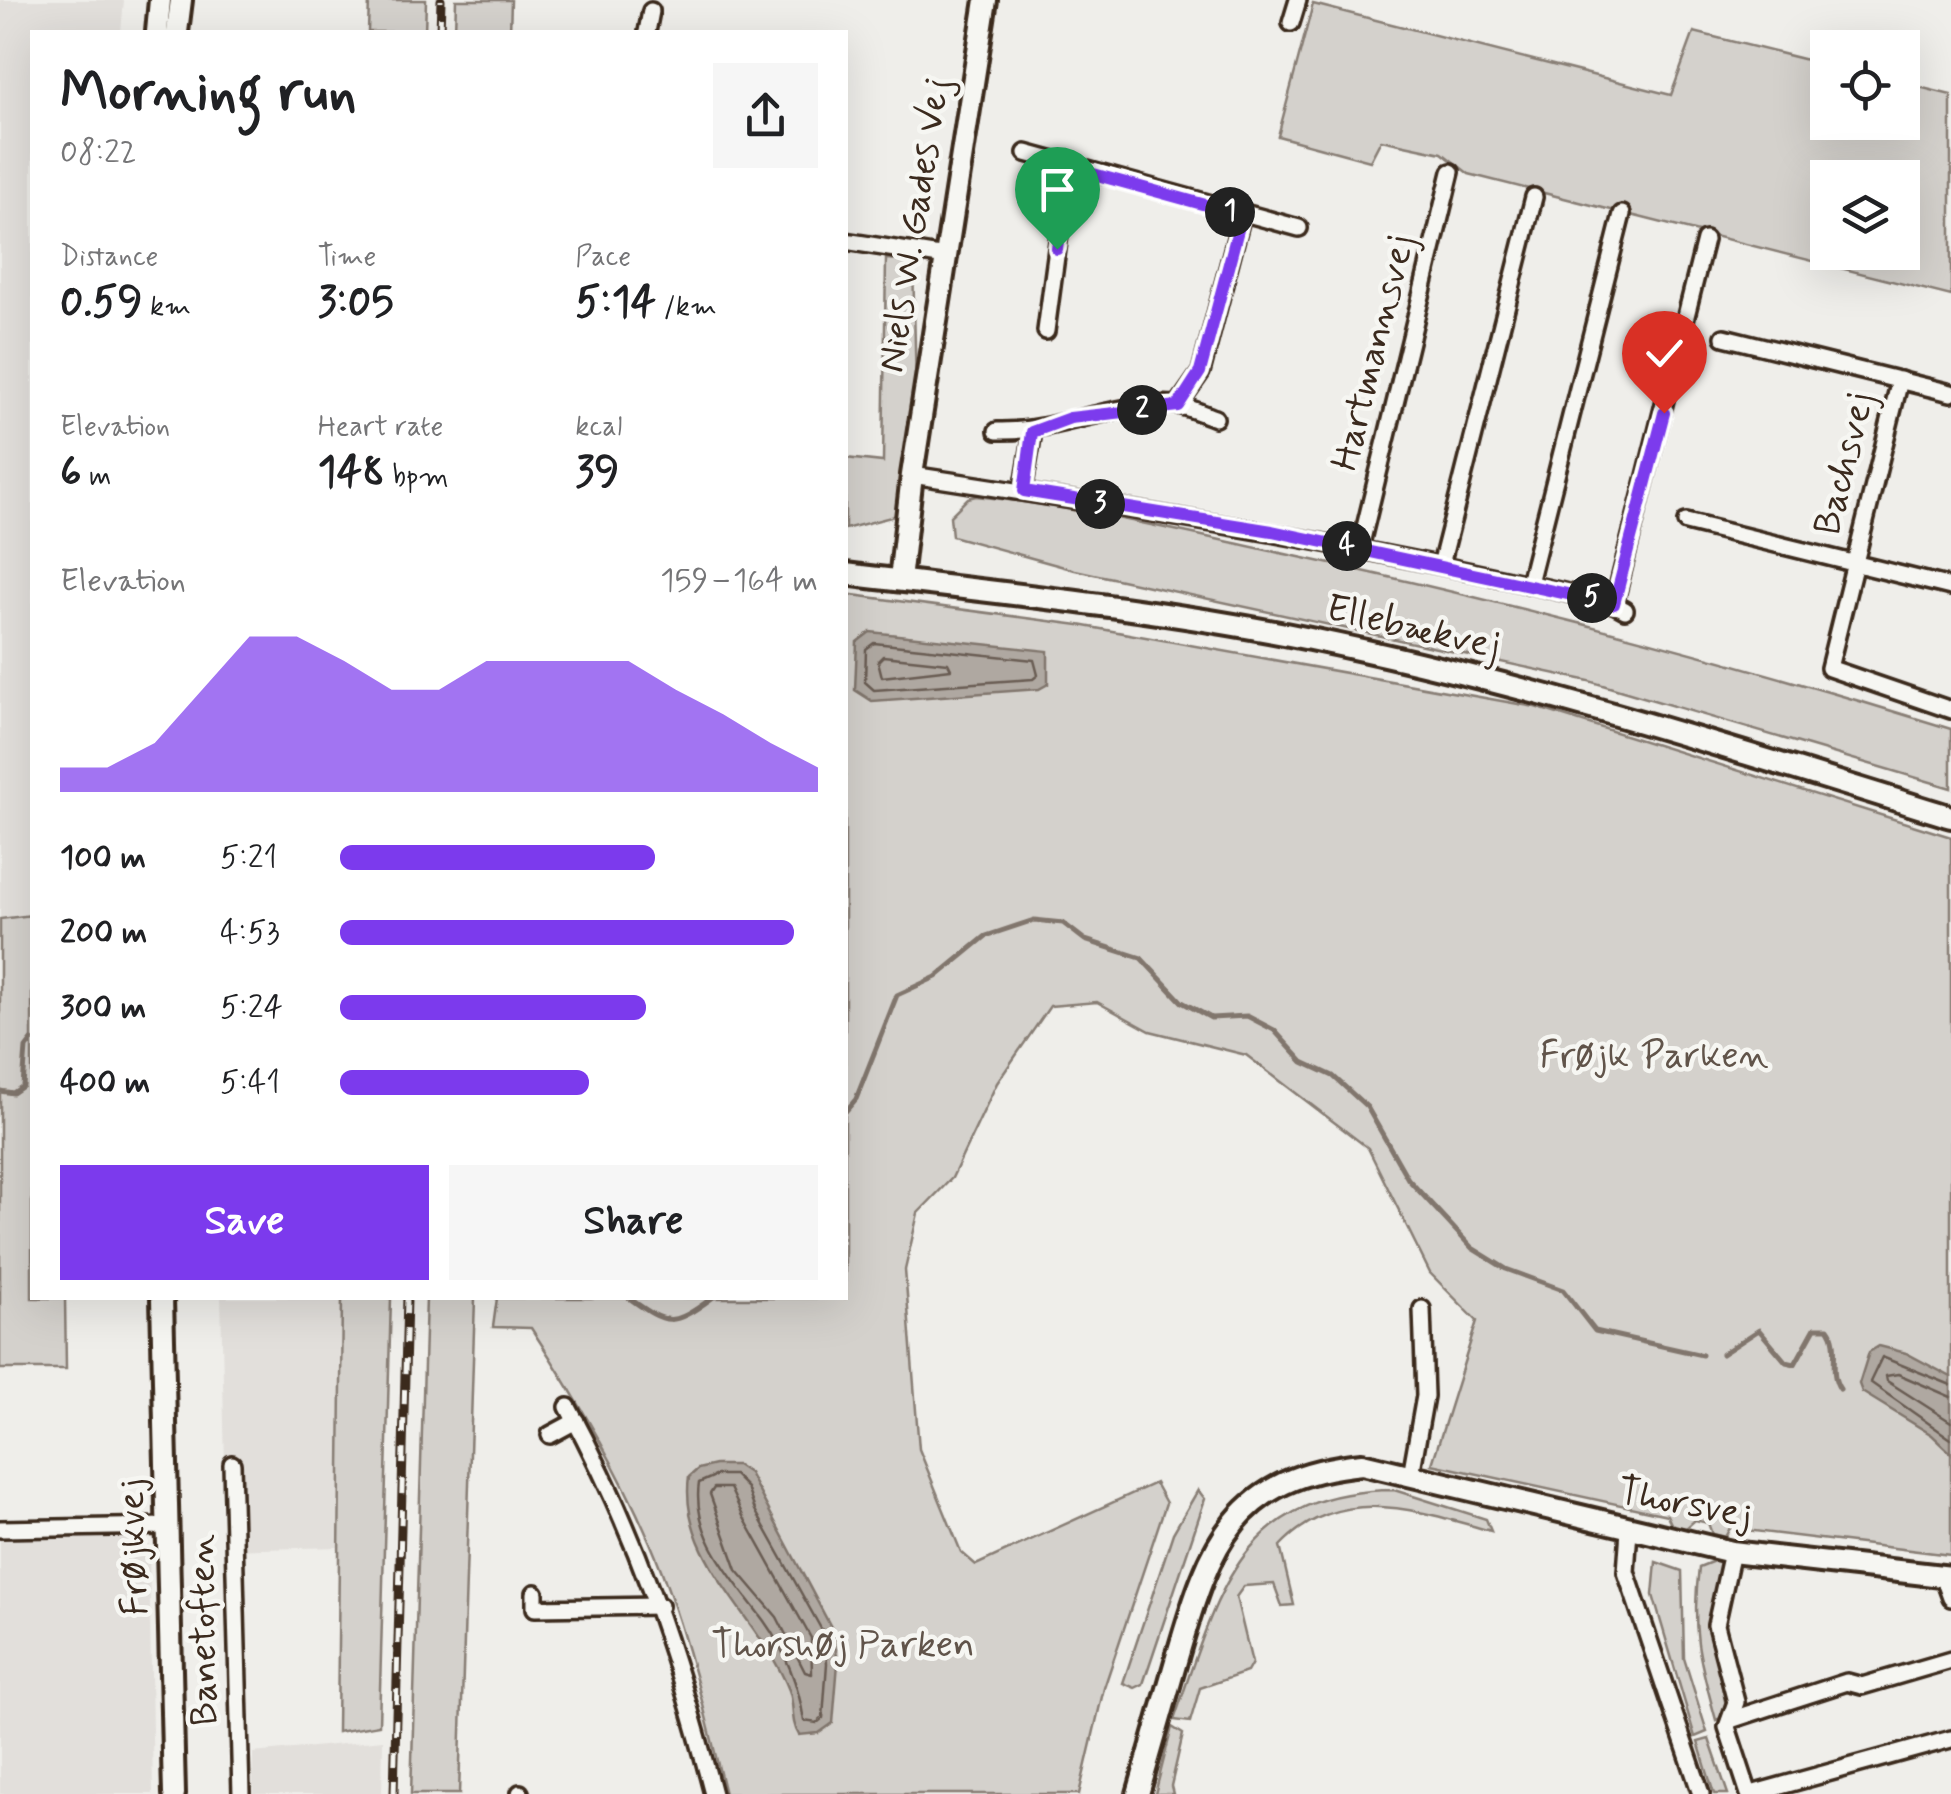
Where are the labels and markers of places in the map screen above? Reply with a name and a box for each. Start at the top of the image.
pin [1015,147,1100,250]
pin: 1 [1205,187,1255,237]
pin [1622,311,1707,414]
pin: 2 [1117,385,1167,435]
pin: 3 [1075,479,1125,529]
pin: 4 [1322,521,1372,571]
pin: 5 [1567,573,1617,623]

